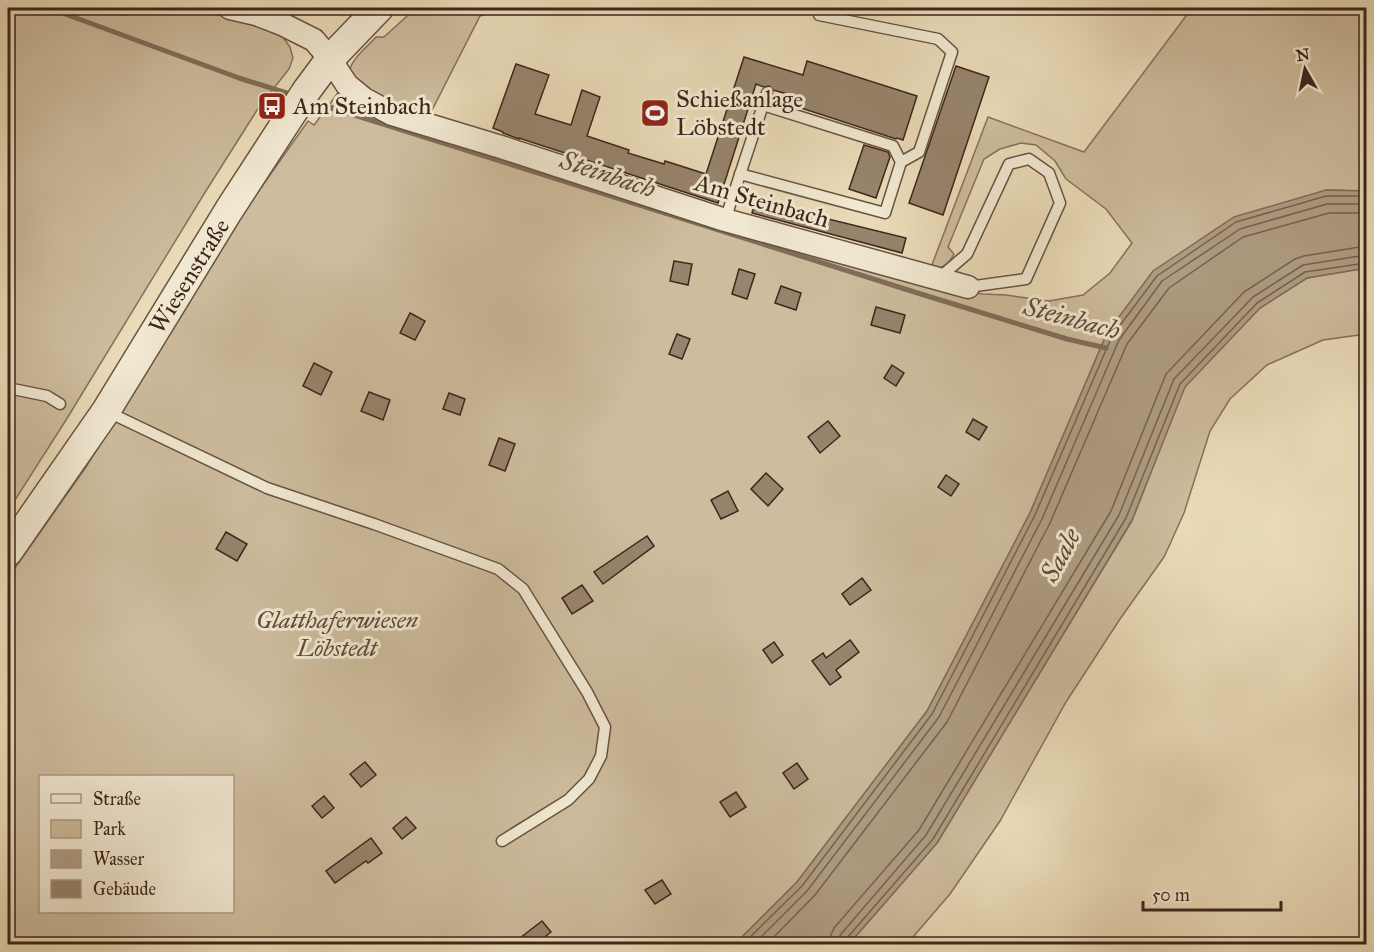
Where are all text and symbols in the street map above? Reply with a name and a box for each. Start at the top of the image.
north arrow [1275,39,1335,99]
text: N [1295,44,1311,65]
place label: Schießanlage Löbstedt [676,84,803,142]
bus stop icon: Am Steinbach [256,90,288,122]
place label: Am Steinbach [292,91,432,121]
sports icon: Schießanlage Löbstedt [639,97,671,129]
water label: Steinbach [555,143,660,205]
street label: Am Steinbach [690,167,833,235]
street label: Wiesenstraße [142,213,236,339]
water label: Steinbach [1019,290,1124,346]
water label: Saale [1032,522,1088,588]
park label: Glatthaferwiesen Löbstedt [256,605,419,663]
legend [39,775,234,913]
text: Straße [93,788,141,810]
text: Park [93,818,126,840]
text: Wasser [93,848,144,870]
scale bar [1143,874,1281,912]
text: Gebäude [93,878,156,900]
text: 50 m [1152,884,1190,906]

